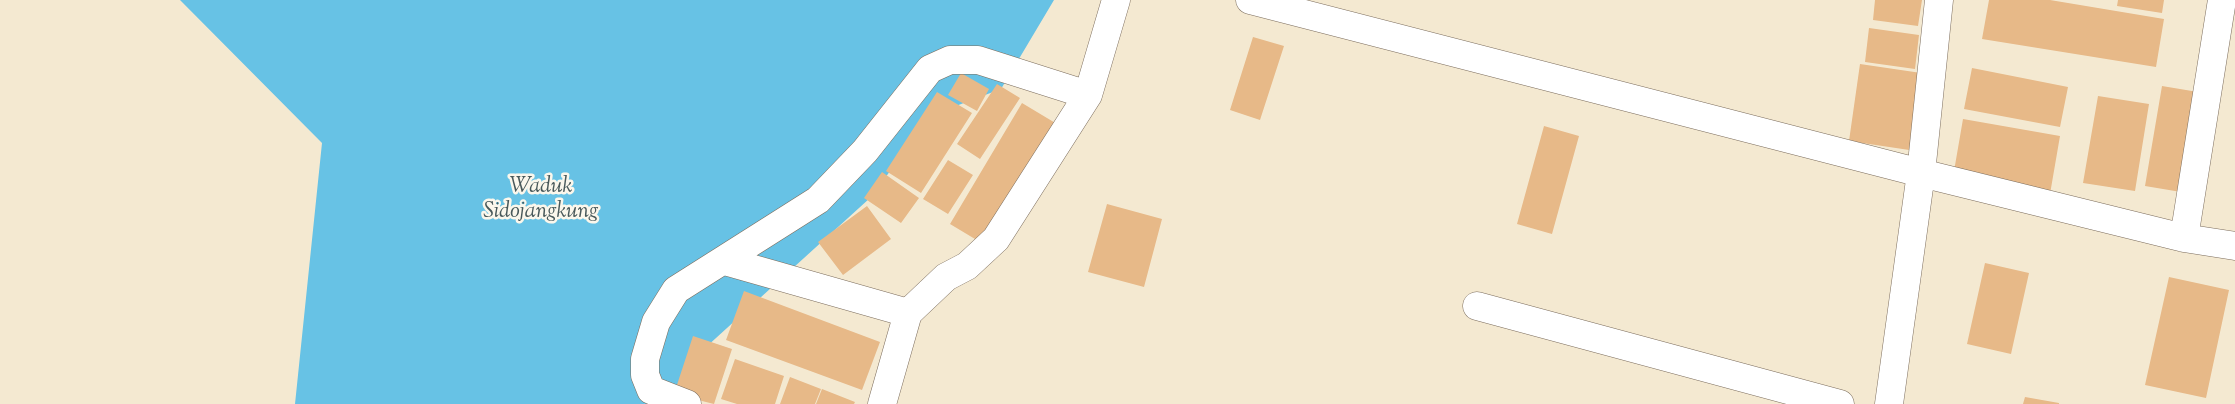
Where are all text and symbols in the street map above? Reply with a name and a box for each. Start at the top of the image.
water label: Waduk Sidojangkung [483,175,599,226]

